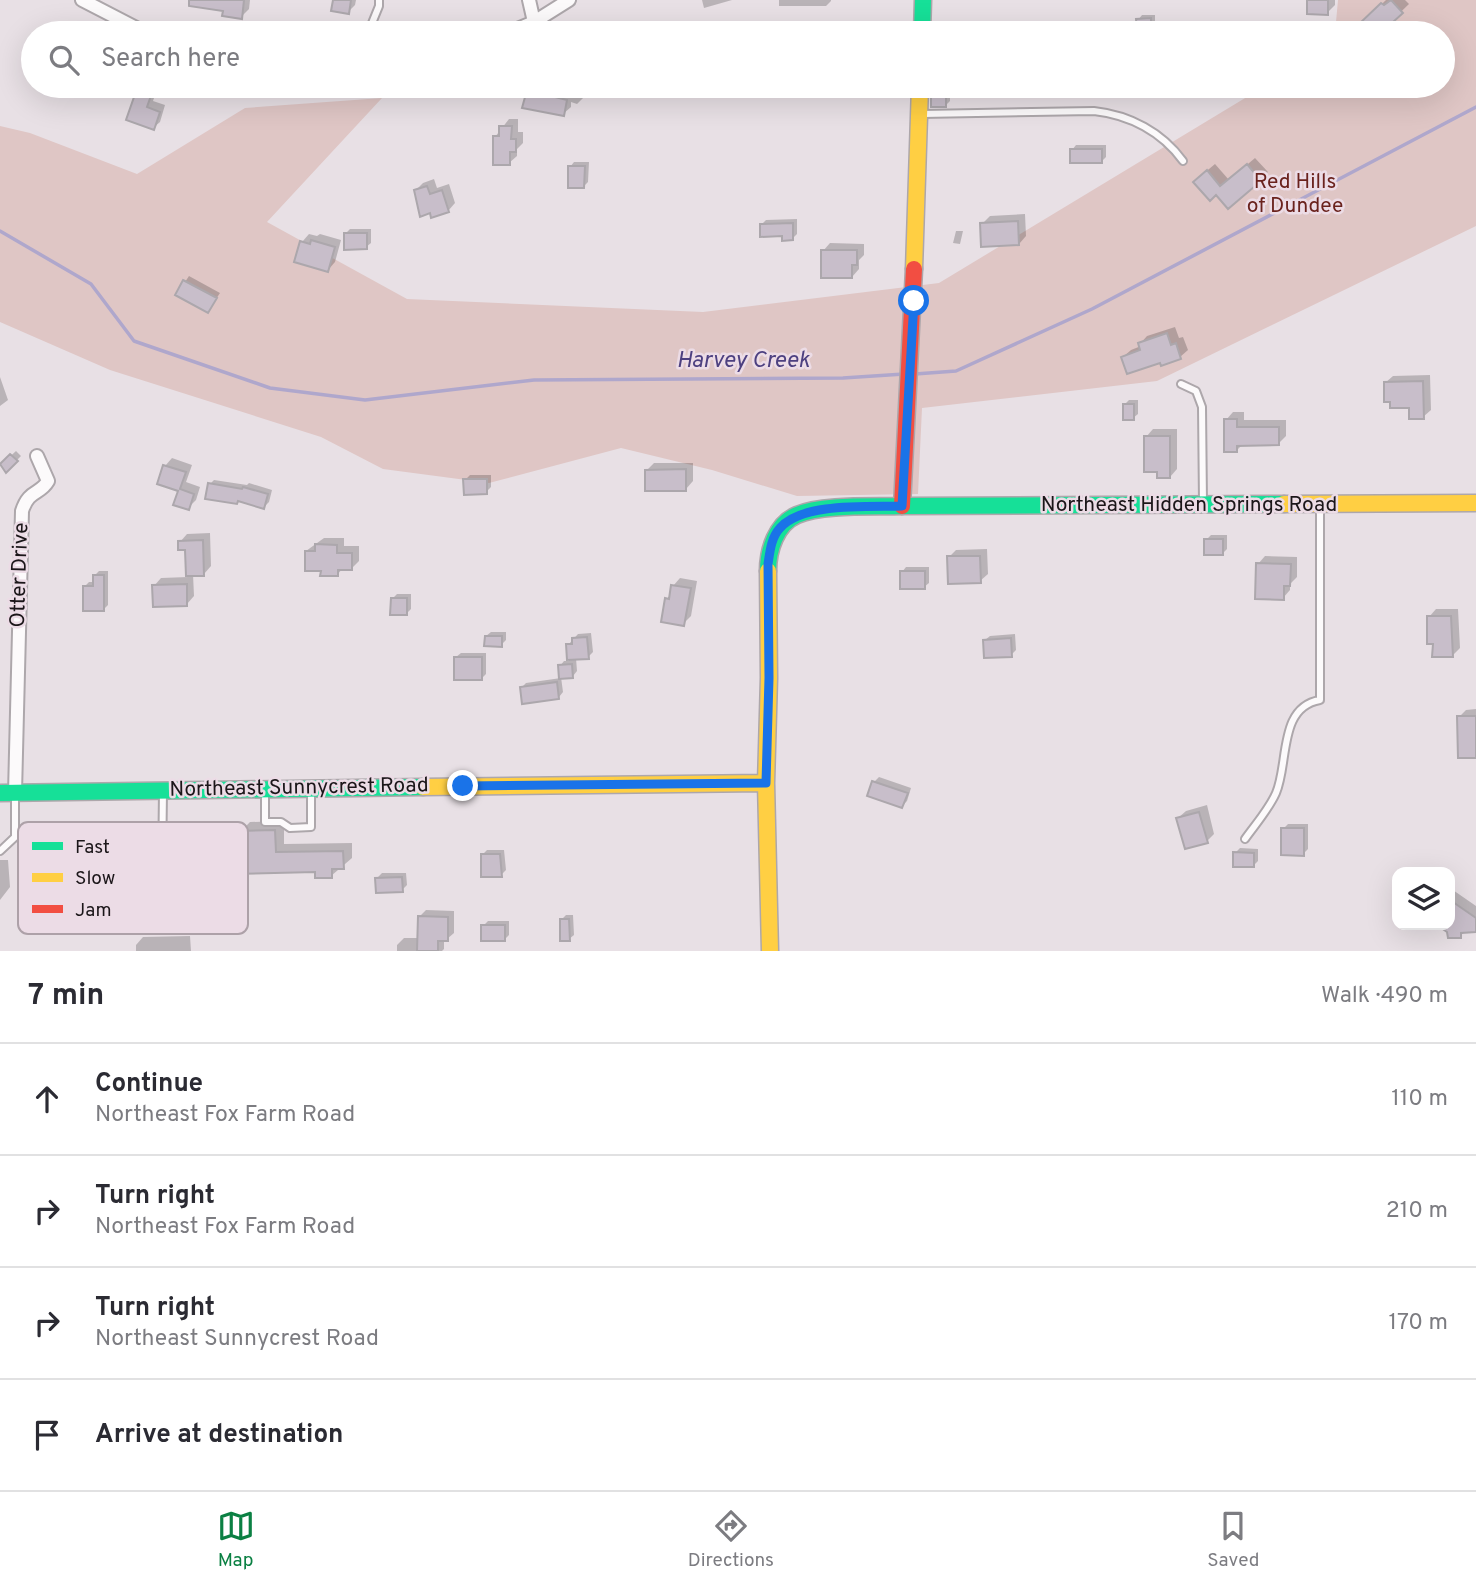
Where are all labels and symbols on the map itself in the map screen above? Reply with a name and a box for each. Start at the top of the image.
park label: Red Hills of Dundee [1247,169,1343,220]
route start [898,285,929,316]
water label: Harvey Creek [676,347,810,376]
street label: Northeast Hidden Springs Road [1041,492,1337,519]
street label: Otter Drive [5,522,35,628]
route end [447,770,478,801]
street label: Northeast Sunnycrest Road [169,772,429,804]
legend [18,822,248,934]
text: Fast [75,836,110,860]
text: Slow [75,867,115,891]
text: Jam [75,899,112,923]

